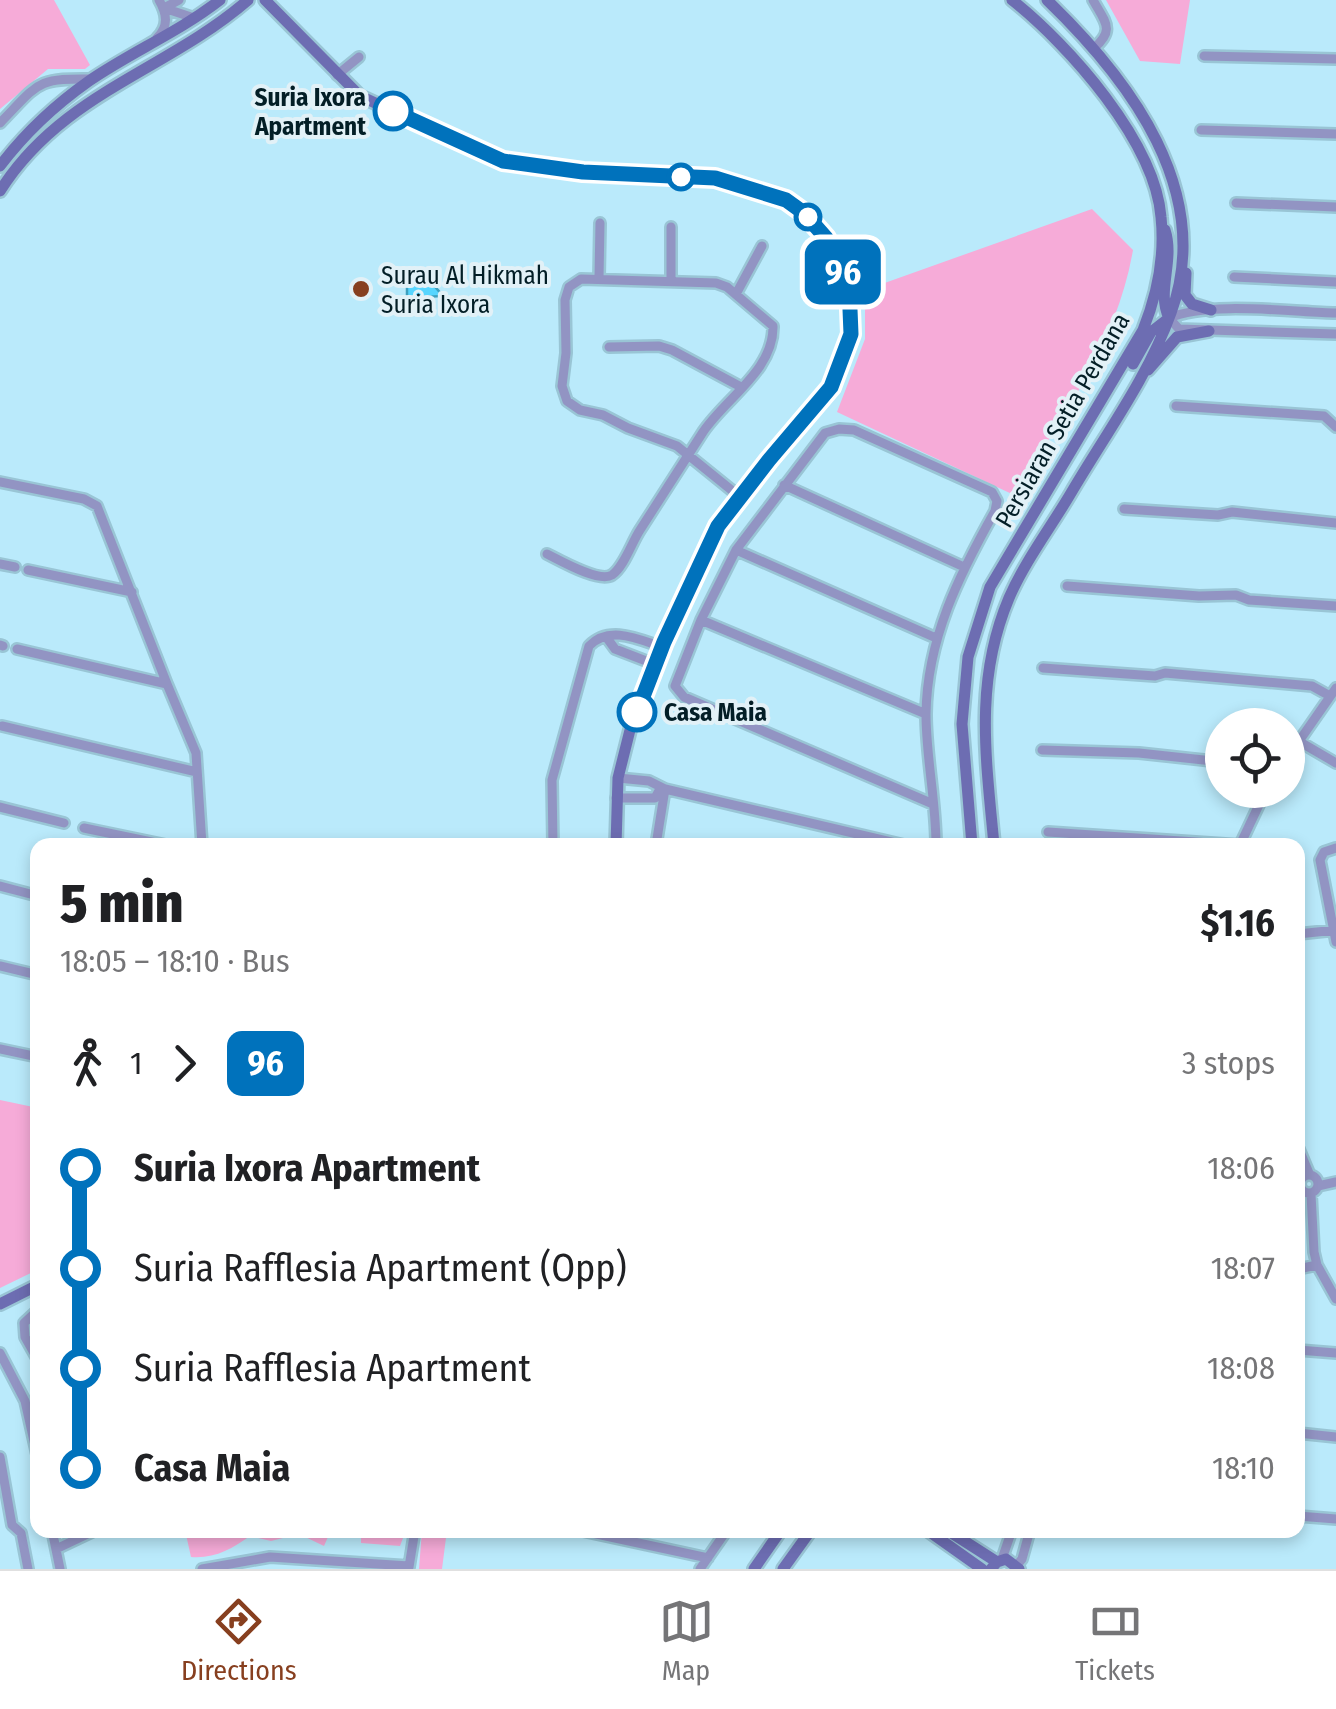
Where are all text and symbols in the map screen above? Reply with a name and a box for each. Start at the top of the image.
place label: Suria Ixora Apartment [254,83,367,142]
marker: Suria Ixora Apartment [374,92,412,130]
unlabelled marker [668,164,694,190]
unlabelled marker [795,204,821,230]
line badge: 96 [798,240,888,304]
text: 96 [825,251,861,293]
place label: Surau Al Hikmah Suria Ixora [381,261,549,320]
marker: Surau Al Hikmah Suria Ixora [350,278,372,300]
street label: Persiaran Setia Perdana [989,308,1137,533]
marker: Casa Maia [618,693,656,731]
place label: Casa Maia [664,698,767,728]
map controls [1205,708,1305,808]
button: locate [1205,708,1305,808]
text: 5 min [60,871,183,937]
text: $1.16 [1201,900,1275,946]
text: 18:05 – 18:10 · Bus [60,942,290,980]
icon: walk [60,1036,115,1091]
icon: forward [157,1036,212,1091]
text: 96 [247,1042,284,1084]
text: 1 [130,1044,142,1082]
text: 3 stops [1182,1044,1275,1082]
text: Suria Ixora Apartment [134,1145,480,1191]
text: 18:06 [1207,1149,1275,1187]
text: Suria Rafflesia Apartment (Opp) [134,1245,627,1291]
text: 18:07 [1211,1249,1275,1287]
text: Suria Rafflesia Apartment [134,1345,531,1391]
text: 18:08 [1207,1349,1275,1387]
text: Casa Maia [134,1445,290,1491]
text: 18:10 [1212,1449,1275,1487]
tab: Directions [181,1594,297,1687]
tab: Map [659,1594,714,1687]
tab: Tickets [1075,1594,1155,1687]

